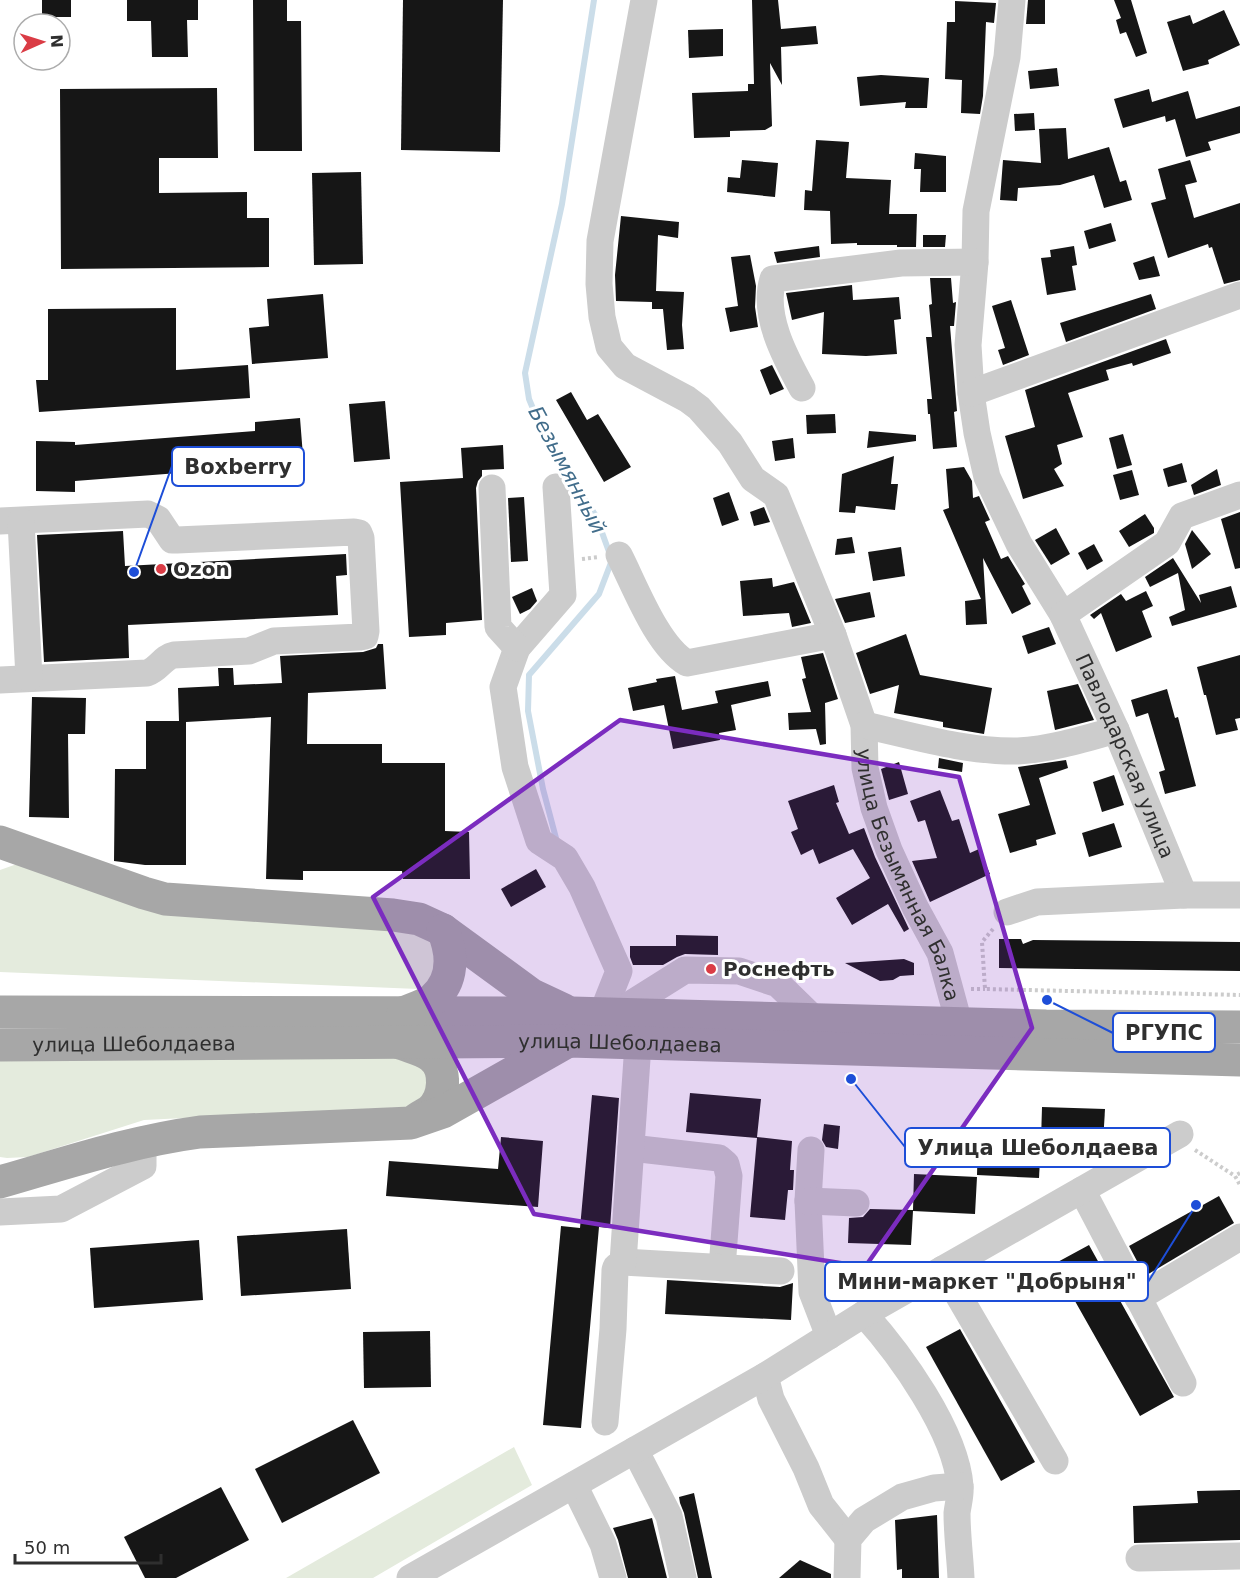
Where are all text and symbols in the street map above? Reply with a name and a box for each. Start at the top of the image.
north arrow [12,12,72,72]
text: N [47,34,66,48]
water label: Безымянный [523,402,611,538]
callout: Boxberry [172,447,304,486]
text: Boxberry [184,455,292,479]
place label: Ozon [173,557,230,581]
marker: Ozon [154,562,168,576]
street label: Павлодарская улица [1070,650,1179,862]
street label: улица Безымянная Балка [853,748,964,1004]
place label: Роснефть [723,957,835,981]
marker: Роснефть [704,962,718,976]
callout: РГУПС [1113,1013,1215,1052]
text: РГУПС [1125,1021,1203,1045]
street label: улица Шеболдаева [518,1029,722,1057]
street label: улица Шеболдаева [32,1031,236,1057]
callout: Улица Шеболдаева [905,1128,1170,1167]
text: Улица Шеболдаева [918,1136,1158,1160]
callout: Мини-маркет "Добрыня" [825,1262,1148,1301]
text: Мини-маркет "Добрыня" [837,1270,1137,1294]
scale bar [15,1527,160,1565]
text: 50 m [24,1537,70,1558]

